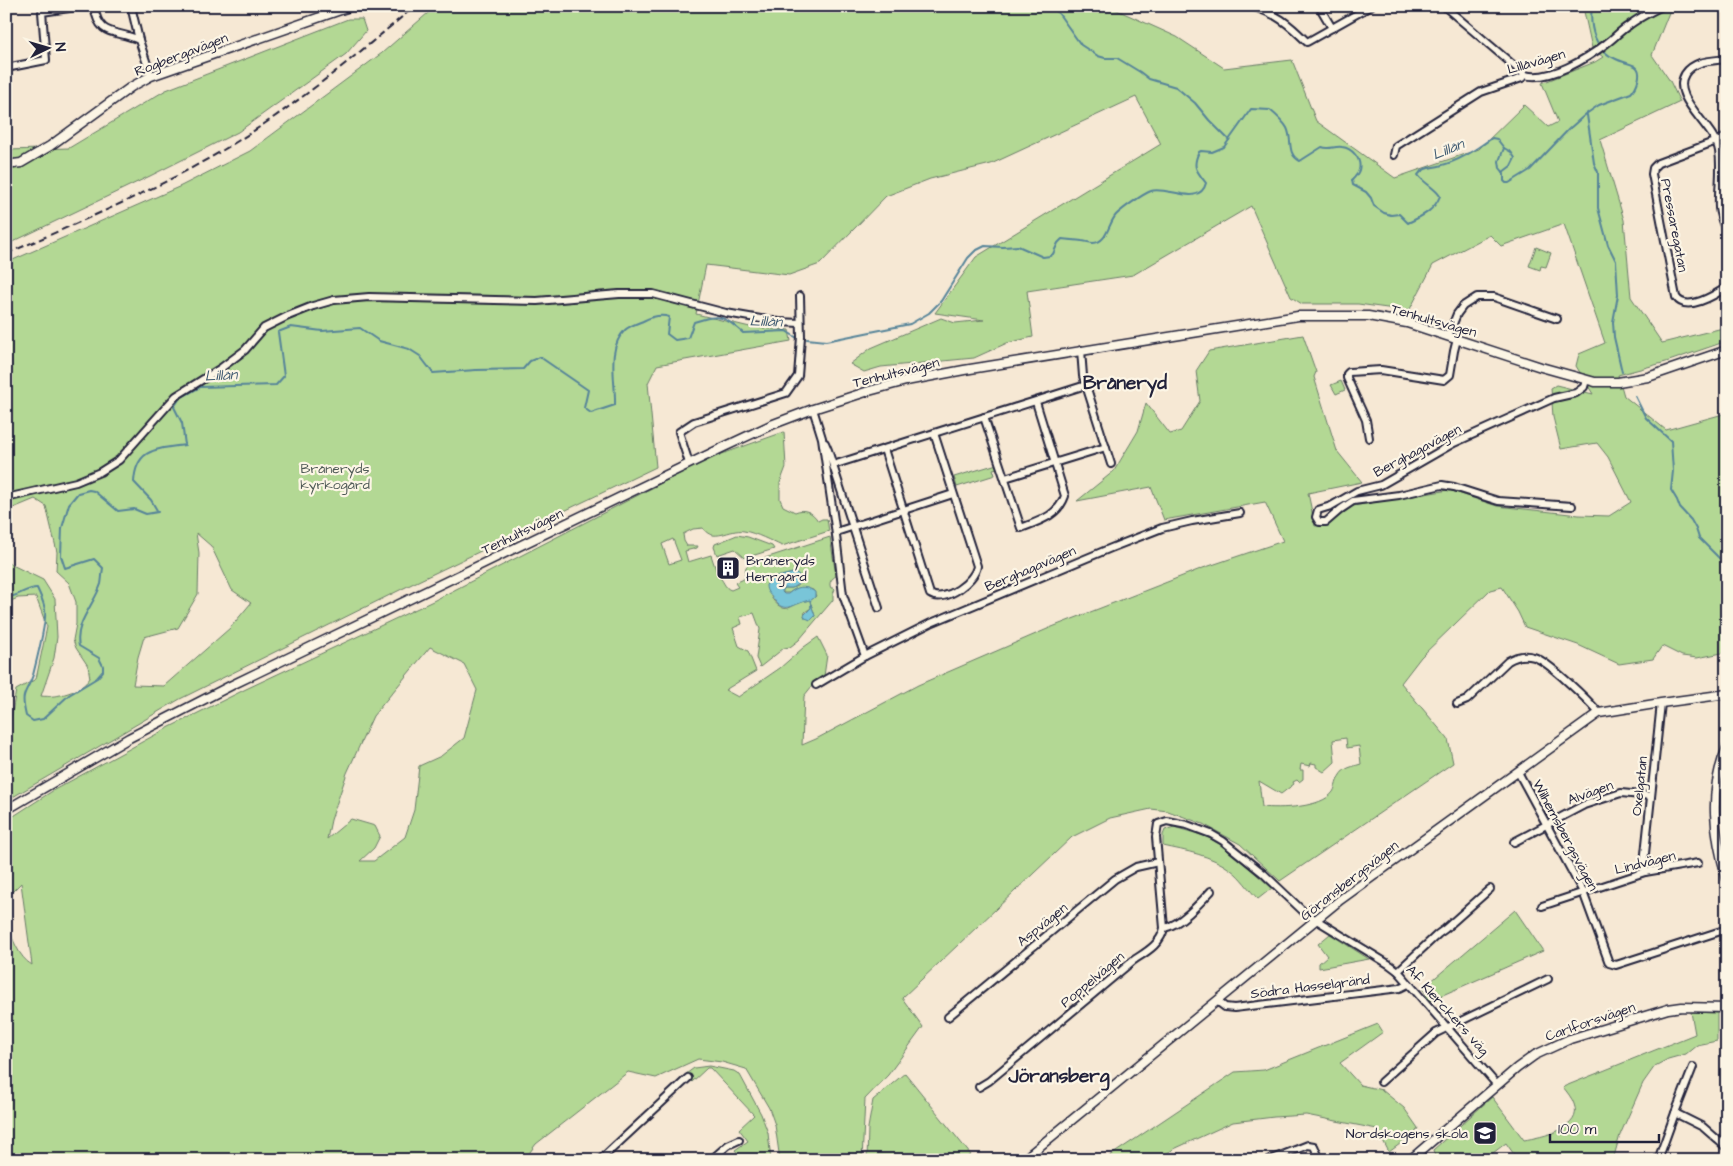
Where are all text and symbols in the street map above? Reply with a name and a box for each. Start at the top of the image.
north arrow [22,22,72,72]
street label: Rogbergavägen [132,28,231,82]
text: N [50,42,70,52]
street label: Lillåvägen [1505,44,1568,80]
water label: Lillån [1429,133,1469,165]
street label: Pressaregatan [1655,177,1693,274]
street label: Tenhultsvägen [1388,299,1479,343]
water label: Lillån [749,310,784,333]
street label: Tenhultsvägen [851,353,942,393]
water label: Lillån [204,364,239,387]
district label: Bråneryd [1083,370,1167,398]
street label: Berghagavägen [1370,419,1465,482]
park label: Bråneryds kyrkogård [300,459,370,495]
street label: Tenhultsvägen [478,504,567,560]
street label: Berghagavägen [982,541,1079,597]
place label: Bråneryds Herrgård [746,551,815,587]
building icon: Bråneryds Herrgård [715,555,741,581]
street label: Oxelgatan [1627,755,1653,817]
street label: Alvägen [1565,775,1616,810]
street label: Wilhemsbergsvägen [1527,776,1603,895]
street label: Göransbergsvägen [1296,836,1403,926]
street label: Lindvägen [1613,846,1678,880]
street label: Aspvägen [1013,898,1072,951]
street label: Poppelvägen [1056,947,1129,1013]
street label: Af Klerckers väg [1401,961,1493,1060]
street label: Södra Hasselgränd [1249,970,1371,1004]
street label: Carlforsvägen [1543,997,1638,1047]
district label: Jöransberg [1007,1063,1110,1091]
scale bar [1550,1111,1659,1143]
text: 100 m [1558,1119,1597,1140]
school or university icon: Nordskogens skola [1472,1120,1498,1146]
place label: Nordskogens skola [1346,1124,1468,1144]

